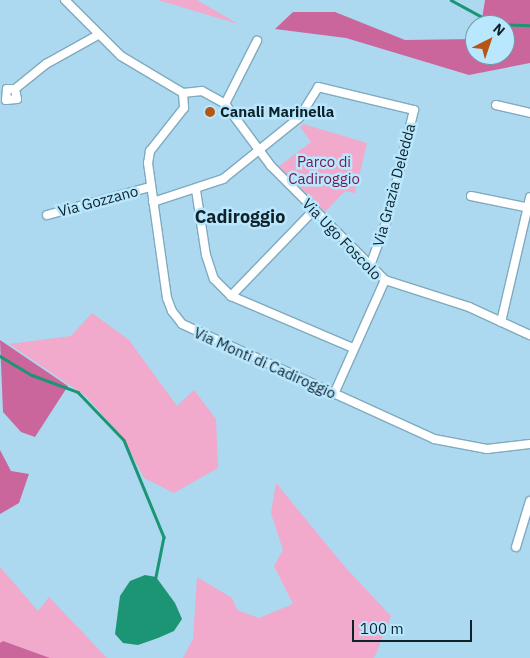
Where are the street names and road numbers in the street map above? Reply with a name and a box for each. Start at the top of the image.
street label: Via Grazia Deledda [369,122,419,248]
street label: Via Gozzano [56,182,140,220]
street label: Via Ugo Foscolo [299,195,385,283]
street label: Via Monti di Cadiroggio [191,324,339,402]

